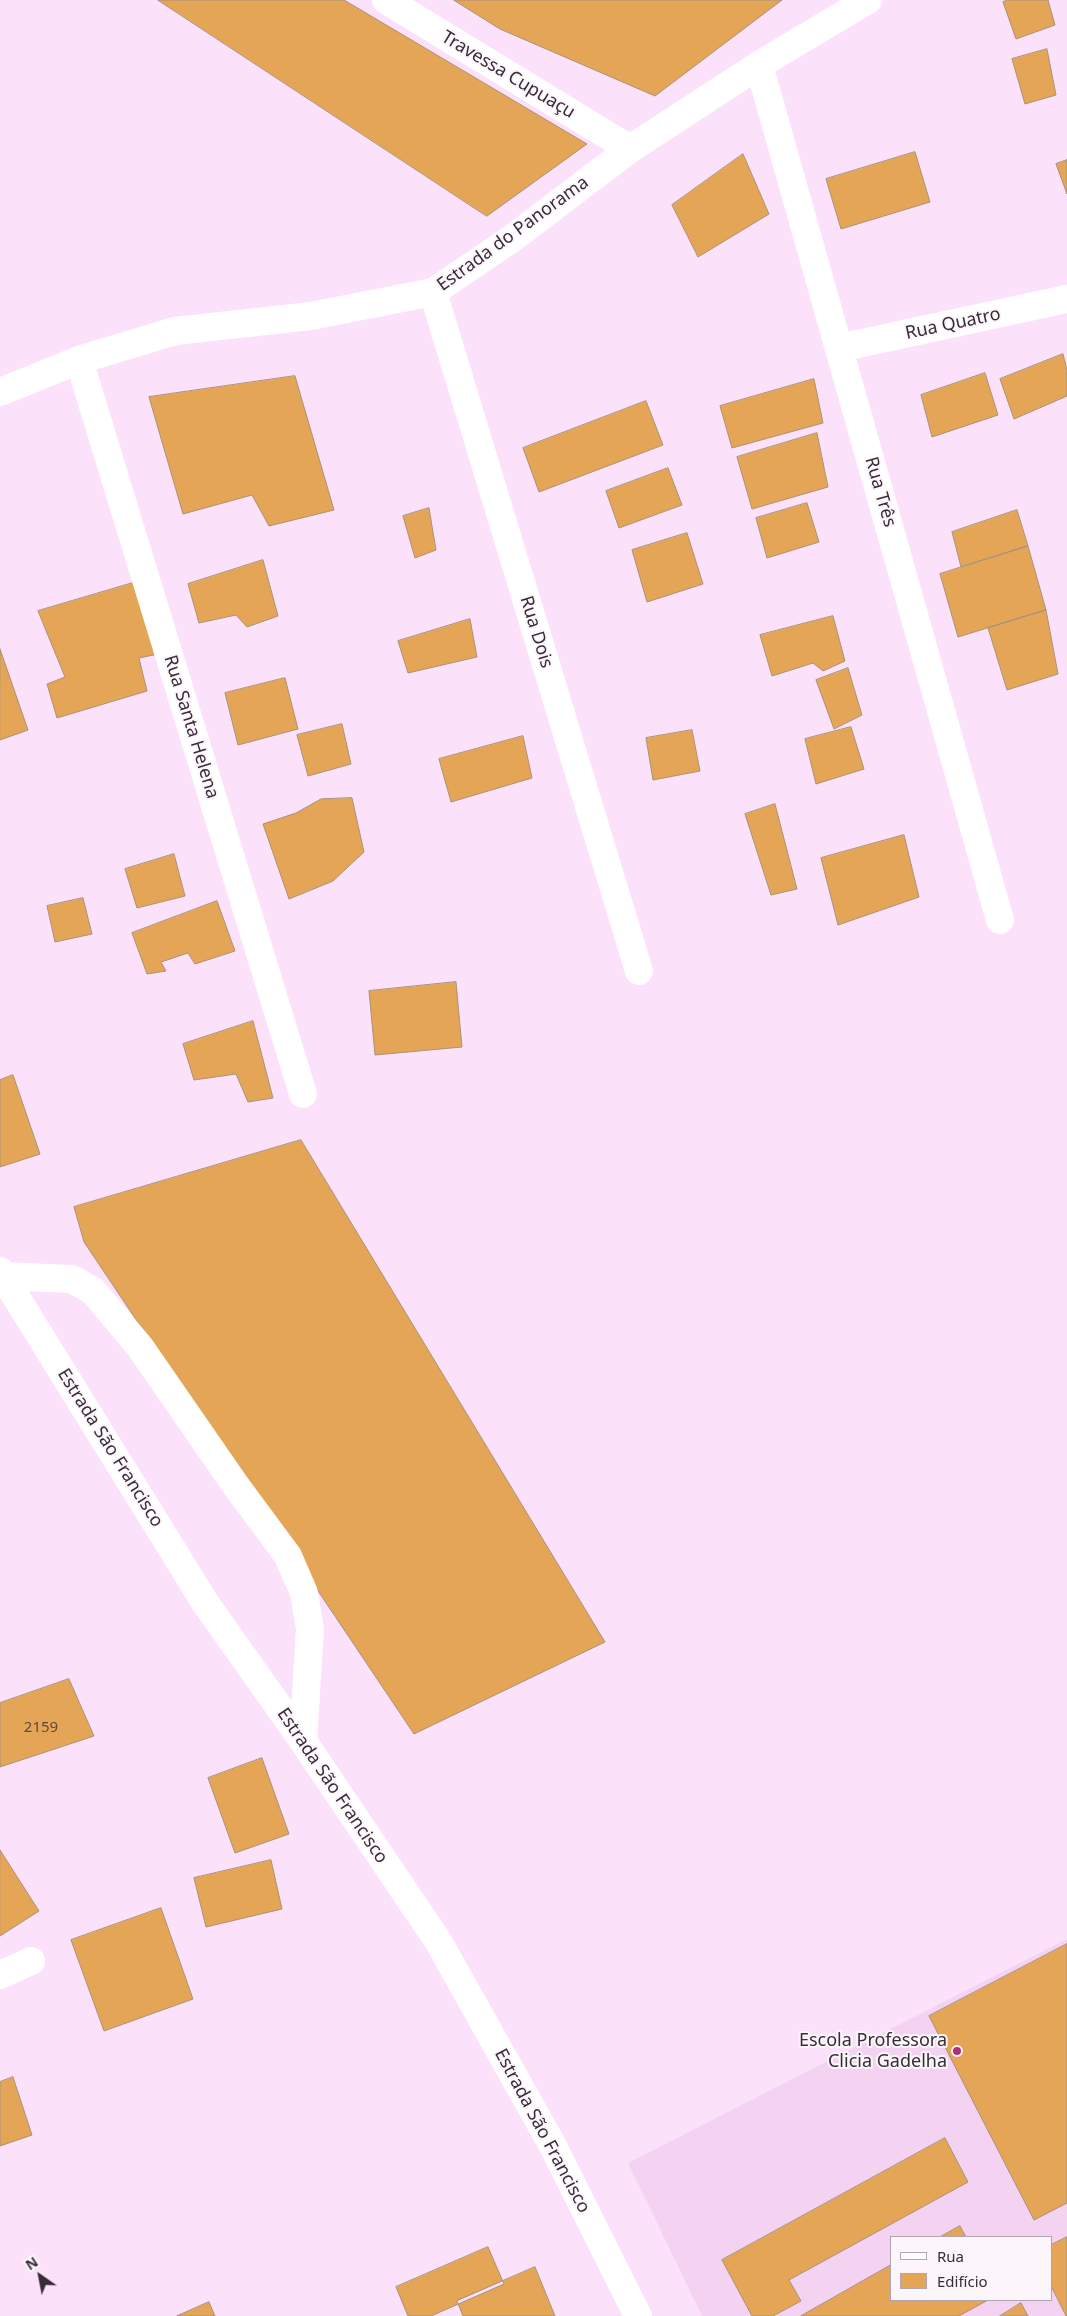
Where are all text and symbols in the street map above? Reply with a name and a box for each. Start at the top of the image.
street label: Travessa Cupuaçu [437,27,579,123]
street label: Estrada do Panorama [433,172,593,296]
street label: Rua Quatro [903,303,1003,345]
street label: Rua Três [860,454,900,530]
street label: Rua Dois [515,593,557,671]
street label: Rua Santa Helena [159,653,223,801]
street label: Estrada São Francisco [52,1365,168,1531]
street label: Estrada São Francisco [272,1704,392,1868]
house number: 2159 [24,1719,58,1737]
place label: Escola Professora Clicia Gadelha [799,2030,947,2072]
street label: Estrada São Francisco [490,2045,594,2217]
marker: Escola Professora Clicia Gadelha [951,2045,963,2057]
legend [890,2236,1052,2301]
text: Rua [937,2246,964,2266]
north arrow [15,2251,65,2301]
text: N [22,2252,42,2274]
text: Edifício [937,2271,988,2291]

